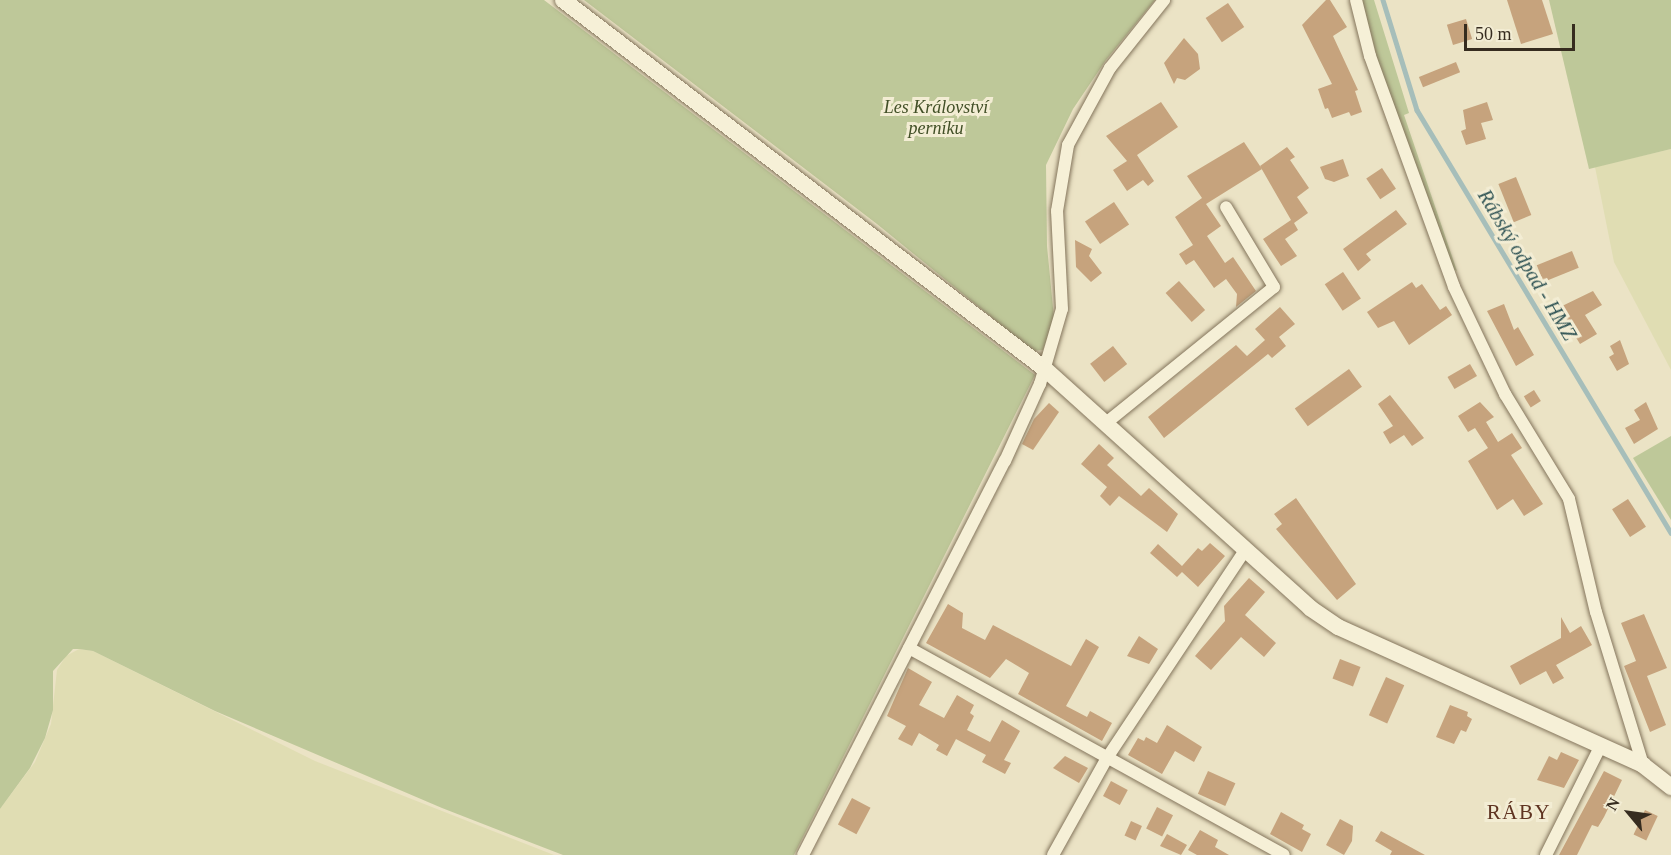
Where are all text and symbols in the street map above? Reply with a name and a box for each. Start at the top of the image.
scale bar [1467,12,1578,50]
text: 50 m [1475,24,1512,44]
park label: Les Království perníku [884,97,988,140]
water label: Rábský odpad - HMZ [1473,185,1581,345]
north arrow [1599,783,1659,843]
text: N [1603,795,1623,813]
district label: RÁBY [1487,799,1551,825]

